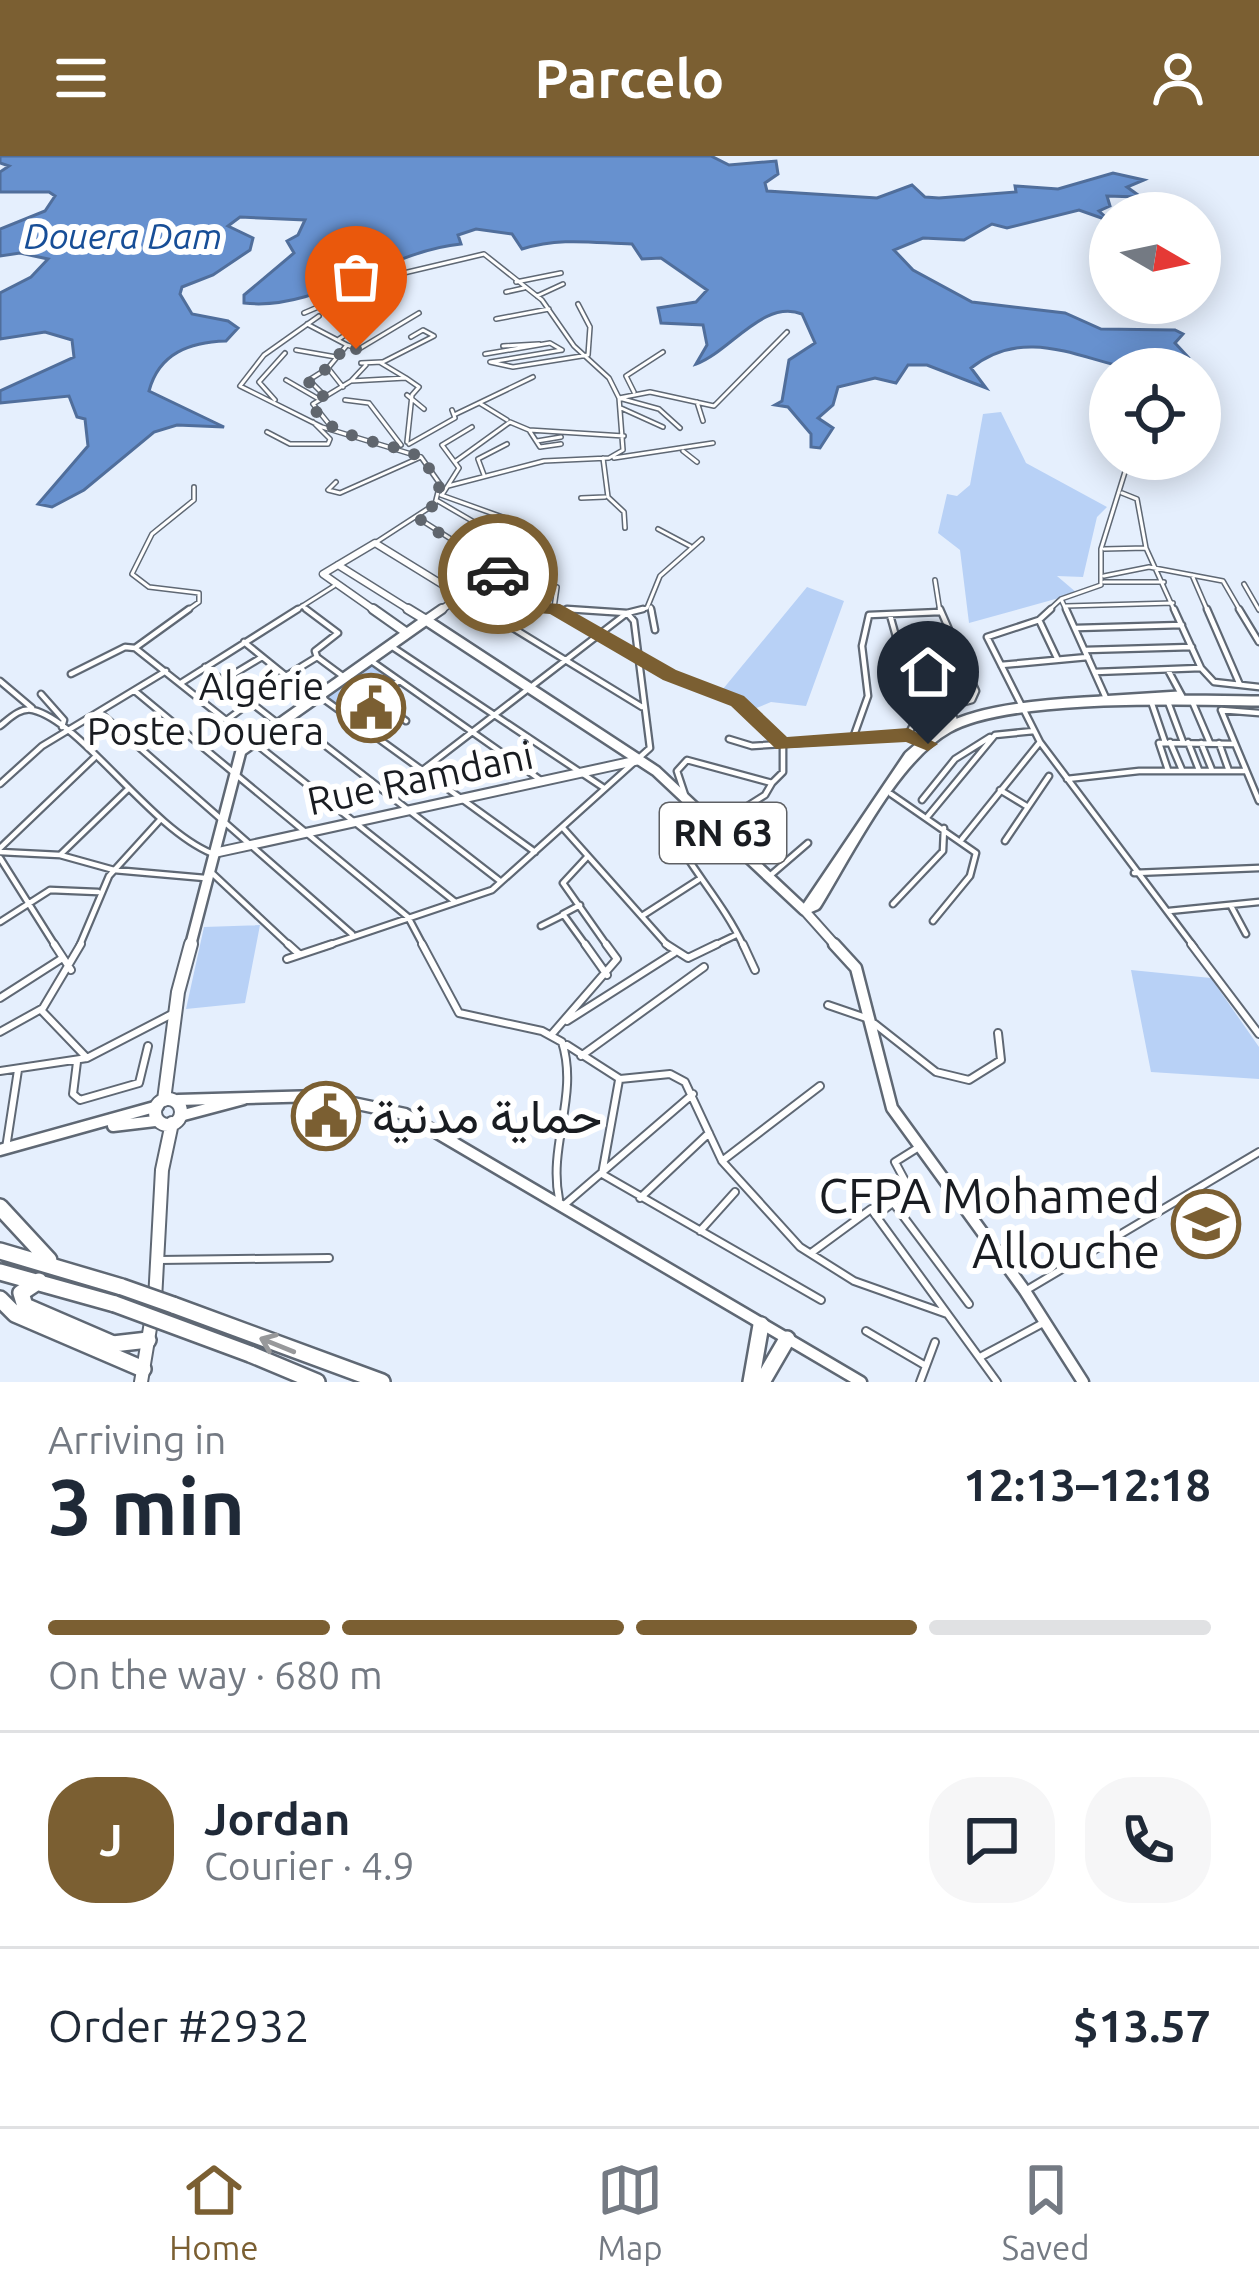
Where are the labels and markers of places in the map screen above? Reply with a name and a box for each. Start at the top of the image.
pin [305,226,407,349]
pin [877,621,979,744]
place label: Algérie Poste Douera [87,664,324,752]
public building icon: Algérie Poste Douera [336,673,406,743]
public building icon: حماية مدنية [291,1081,361,1151]
place label: حماية مدنية [372,1088,602,1144]
place label: CFPA Mohamed Allouche [819,1168,1160,1277]
school or university icon: CFPA Mohamed Allouche [1171,1189,1241,1259]

